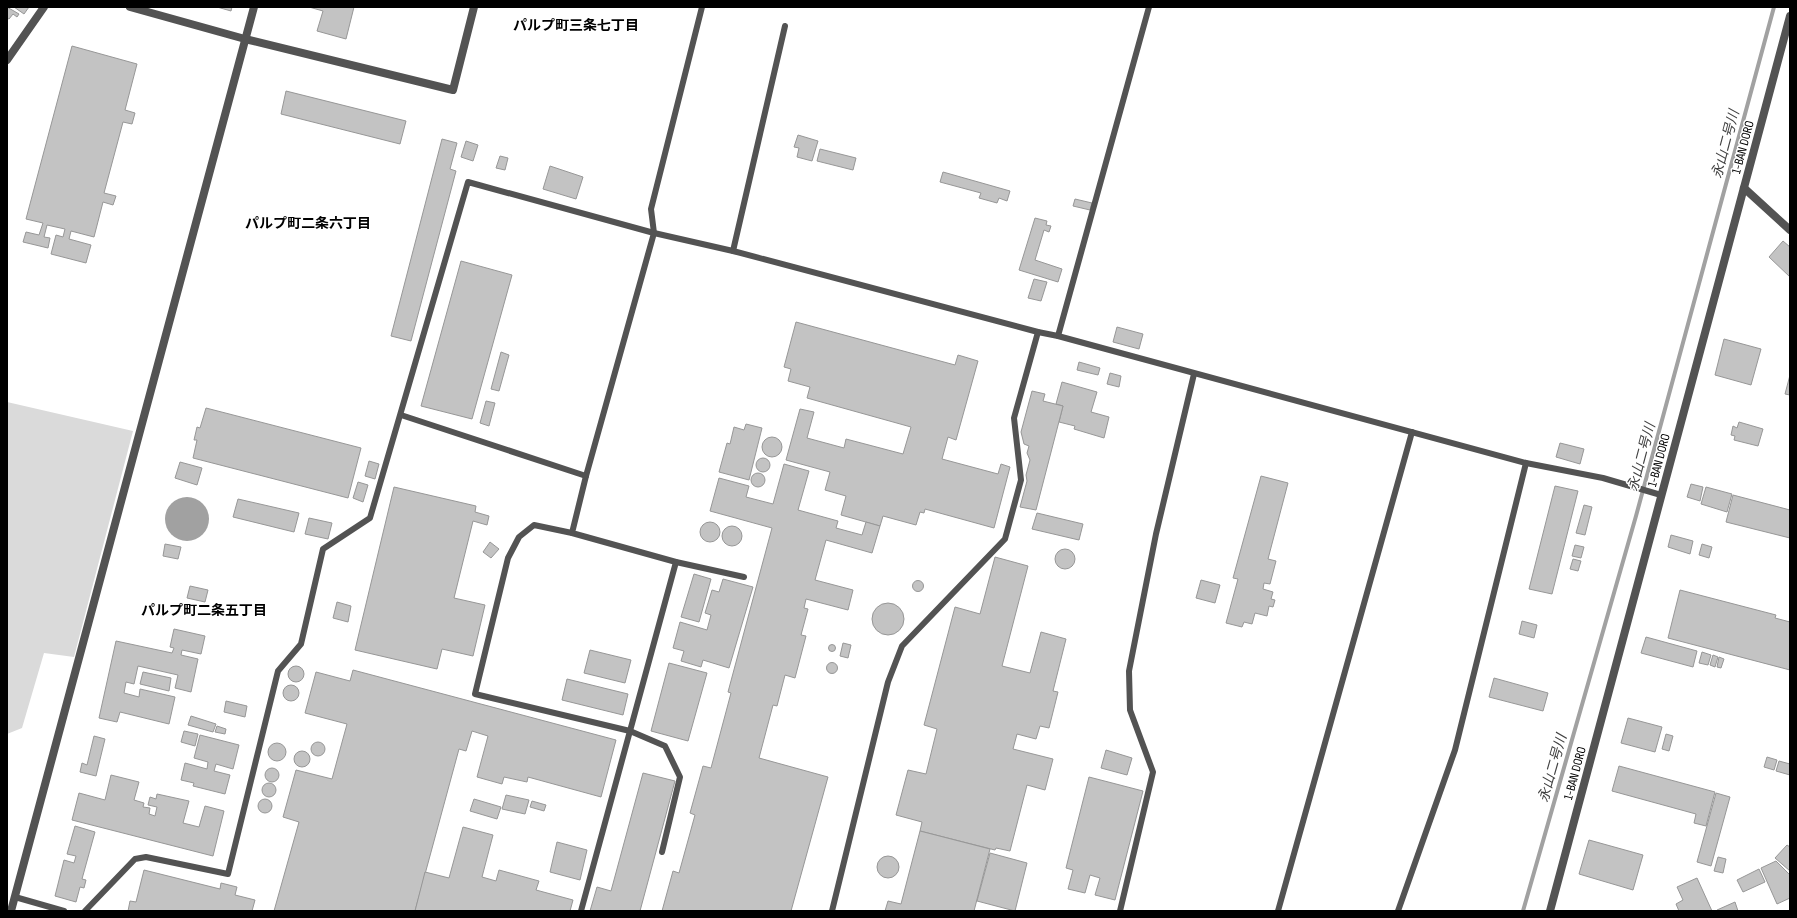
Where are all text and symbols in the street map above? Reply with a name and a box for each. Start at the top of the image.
district label: パルプ町三条七丁目 [513,17,639,34]
water label: 永山二号川 [1708,106,1743,180]
street label: 1-BAN DORO [1728,119,1758,176]
district label: パルプ町二条六丁目 [245,215,371,232]
water label: 永山二号川 [1624,419,1659,493]
street label: 1-BAN DORO [1644,432,1674,489]
district label: パルプ町二条五丁目 [141,602,267,619]
water label: 永山二号川 [1535,730,1571,804]
street label: 1-BAN DORO [1560,745,1590,802]

